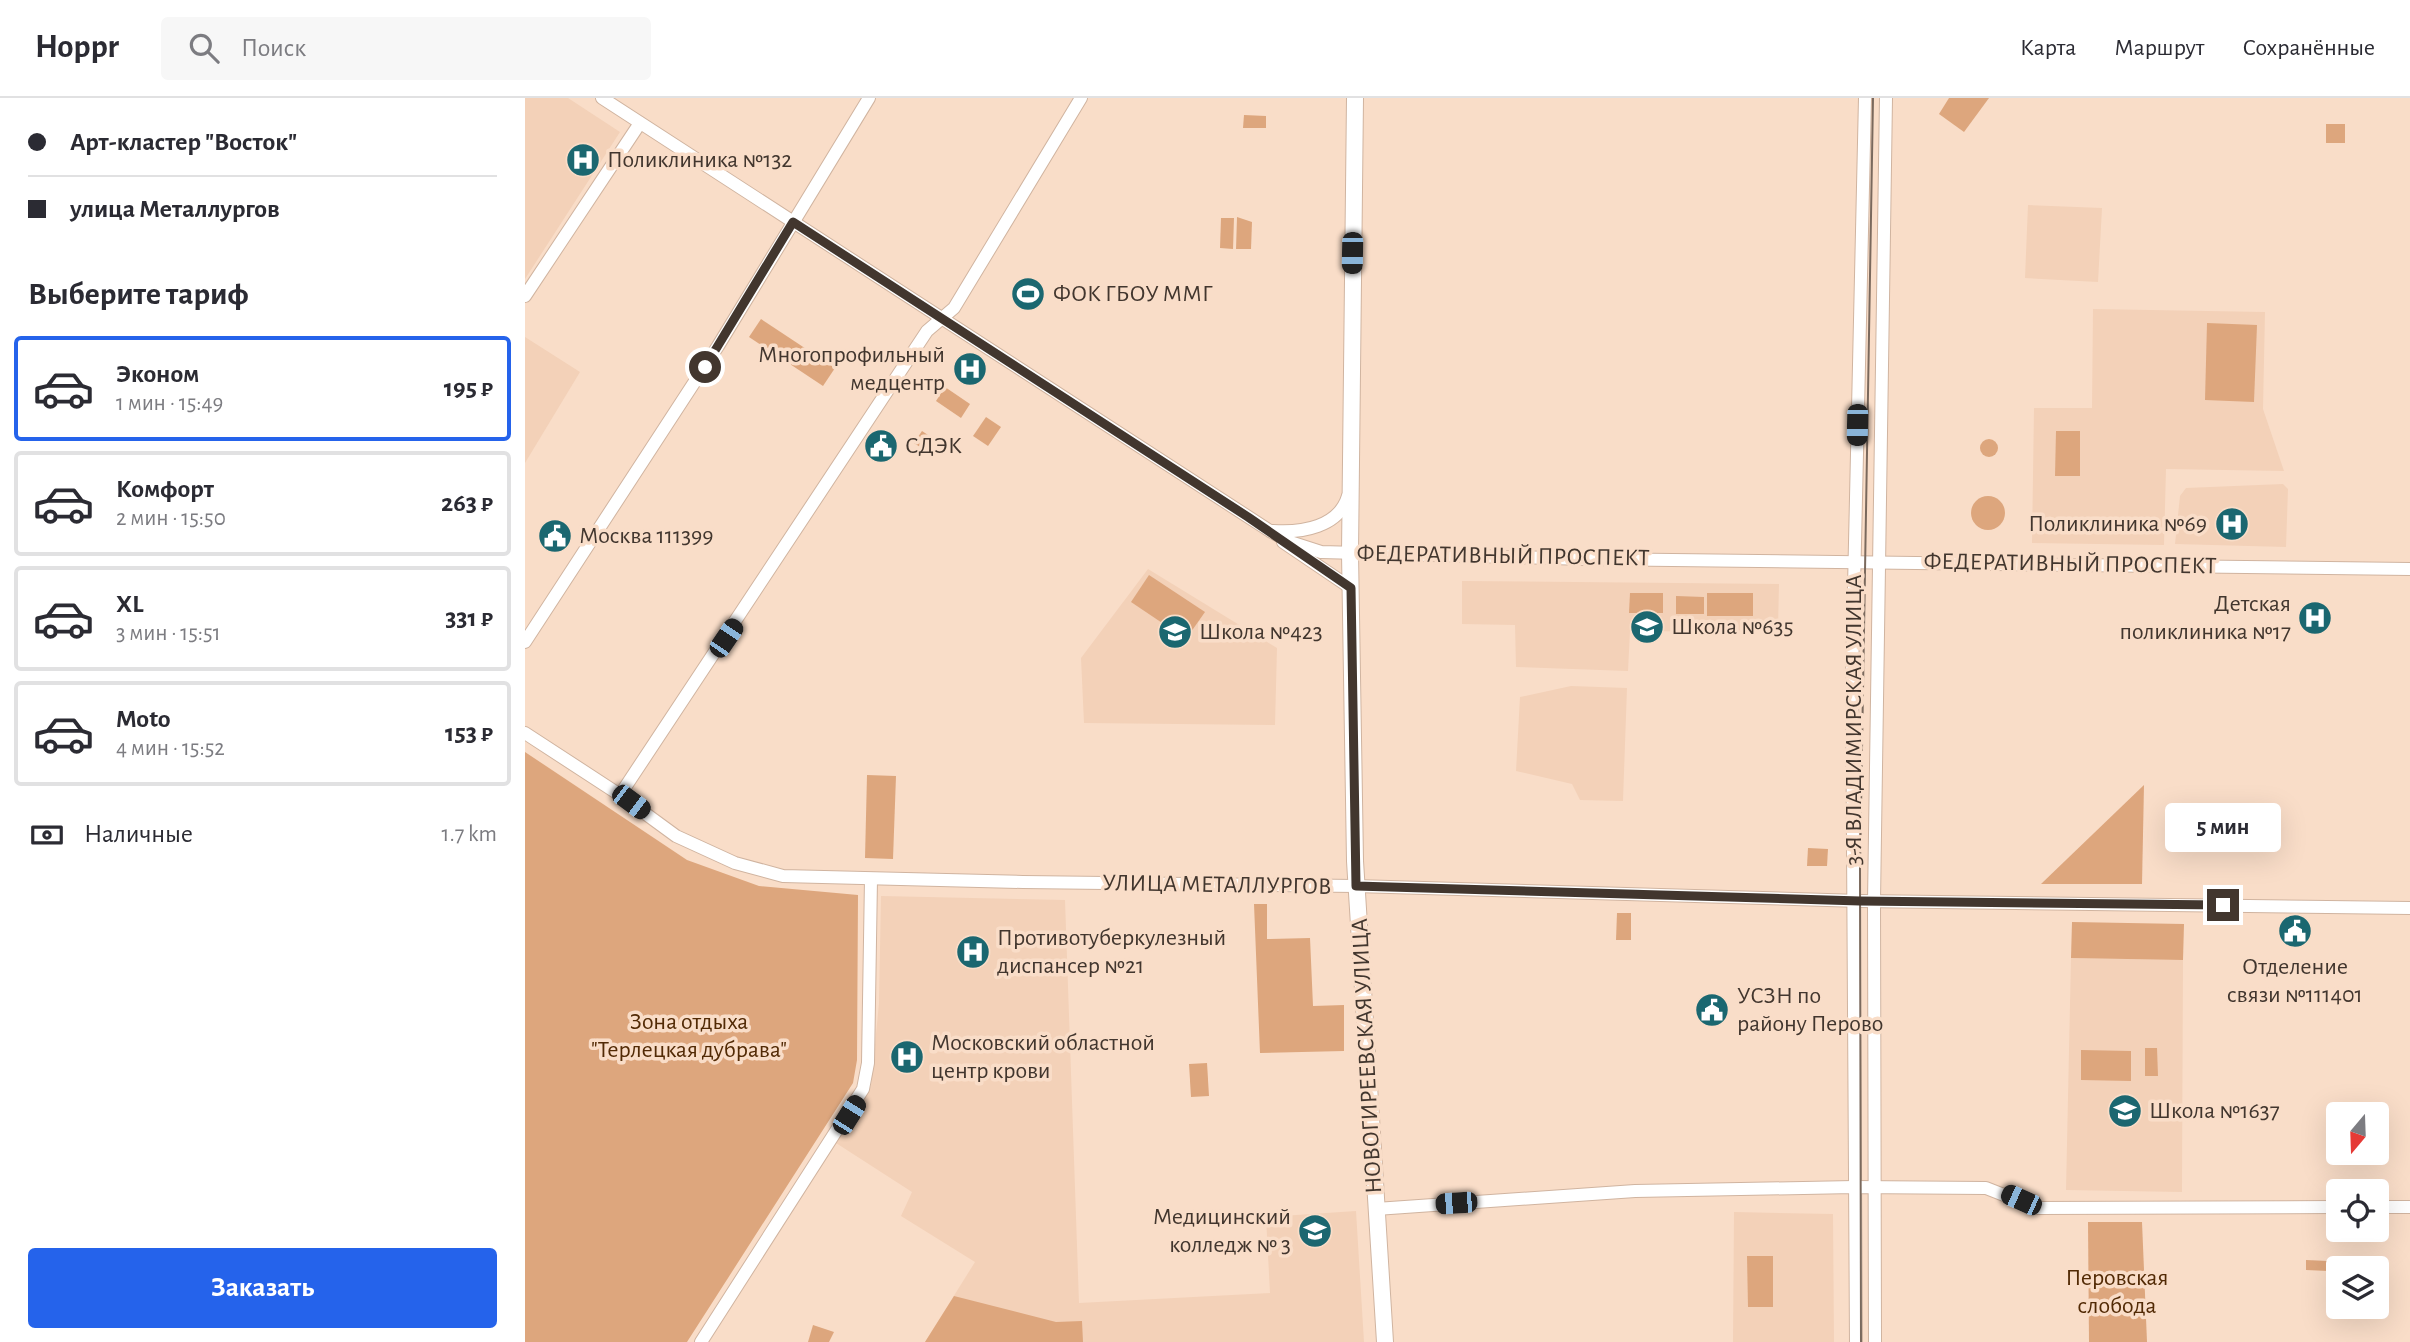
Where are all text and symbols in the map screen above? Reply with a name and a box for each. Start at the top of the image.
search box [161,17,651,80]
icon: search [185,29,223,67]
text: Hoppr [35,31,119,64]
text: Поиск [241,35,306,61]
text: Карта [2020,36,2076,60]
text: Маршрут [2114,36,2204,60]
text: Сохранённые [2242,36,2375,60]
text: Арт-кластер "Восток" [70,129,297,155]
hospital icon: Поликлиника №132 [564,141,602,179]
place label: Поликлиника №132 [607,148,792,172]
text: улица Металлургов [70,196,280,222]
car [1342,232,1363,274]
sports icon: ФОК ГБОУ ММГ [1009,275,1047,313]
text: Выберите тариф [28,278,249,310]
place label: ФОК ГБОУ ММГ [1053,282,1213,306]
place label: Многопрофильный медцентр [758,343,945,395]
hospital icon: Многопрофильный медцентр [951,350,989,388]
route start [689,351,721,383]
icon: car [32,357,95,420]
text: Эконом [116,361,199,387]
text: 195 ₽ [444,375,493,401]
text: 1 мин · 15:49 [116,392,223,415]
car [1847,404,1868,446]
public building icon: СДЭК [862,427,900,465]
place label: СДЭК [905,434,962,458]
icon: car [32,472,95,535]
text: Комфорт [116,476,214,502]
text: 263 ₽ [441,490,493,516]
hospital icon: Поликлиника №69 [2213,505,2251,543]
text: 2 мин · 15:50 [116,507,226,530]
place label: Поликлиника №69 [2028,512,2207,536]
public building icon: Москва 111399 [536,517,574,555]
place label: Москва 111399 [579,524,714,548]
street label: ФЕДЕРАТИВНЫЙ ПРОСПЕКТ [1356,541,1650,571]
street label: ФЕДЕРАТИВНЫЙ ПРОСПЕКТ [1923,549,2217,579]
street label: 3-Я ВЛАДИМИРСКАЯ УЛИЦА [1842,574,1866,866]
icon: car [32,587,95,650]
text: XL [116,591,143,617]
place label: Детская поликлиника №17 [2119,592,2291,644]
hospital icon: Детская поликлиника №17 [2296,599,2334,637]
text: 331 ₽ [445,605,493,631]
school or university icon: Школа №635 [1628,608,1666,646]
school or university icon: Школа №423 [1156,613,1194,651]
car [706,615,747,661]
place label: Школа №635 [1671,615,1793,639]
place label: Школа №423 [1199,620,1323,644]
text: 3 мин · 15:51 [116,622,221,645]
icon: car [32,702,95,765]
text: Moto [116,706,171,732]
text: 153 ₽ [445,720,493,746]
text: 4 мин · 15:52 [116,737,225,760]
car [608,781,655,823]
callout: 5 мин [2165,804,2281,852]
icon: cash [28,816,66,854]
text: 5 мин [2197,816,2249,839]
text: Наличные [84,821,193,847]
text: 1.7 km [442,823,497,846]
street label: УЛИЦА МЕТАЛЛУРГОВ [1102,871,1332,899]
route end [2207,889,2239,921]
public building icon: Отделение связи №111401 [2276,912,2314,950]
street label: НОВОГИРЕЕВСКАЯ УЛИЦА [1348,918,1386,1194]
place label: Противотуберкулезный диспансер №21 [997,926,1226,978]
hospital icon: Противотуберкулезный диспансер №21 [954,933,992,971]
place label: Отделение связи №111401 [2227,955,2363,1007]
place label: УСЗН по району Перово [1737,984,1883,1036]
public building icon: УСЗН по району Перово [1693,991,1731,1029]
park label: Зона отдыха "Терлецкая дубрава" [591,1010,787,1062]
place label: Московский областной центр крови [931,1031,1155,1083]
hospital icon: Московский областной центр крови [888,1038,926,1076]
car [829,1092,870,1138]
school or university icon: Школа №1637 [2106,1092,2144,1130]
place label: Школа №1637 [2149,1099,2280,1123]
north arrow [2326,1102,2389,1166]
map controls [2326,1102,2389,1319]
button: locate [2326,1179,2389,1242]
car [1998,1182,2045,1218]
car [1435,1191,1478,1215]
place label: Медицинский колледж № 3 [1153,1205,1291,1257]
school or university icon: Медицинский колледж № 3 [1296,1212,1334,1250]
button: Заказать [28,1248,497,1328]
button: layers [2326,1256,2389,1319]
park label: Перовская слобода [2065,1266,2169,1318]

